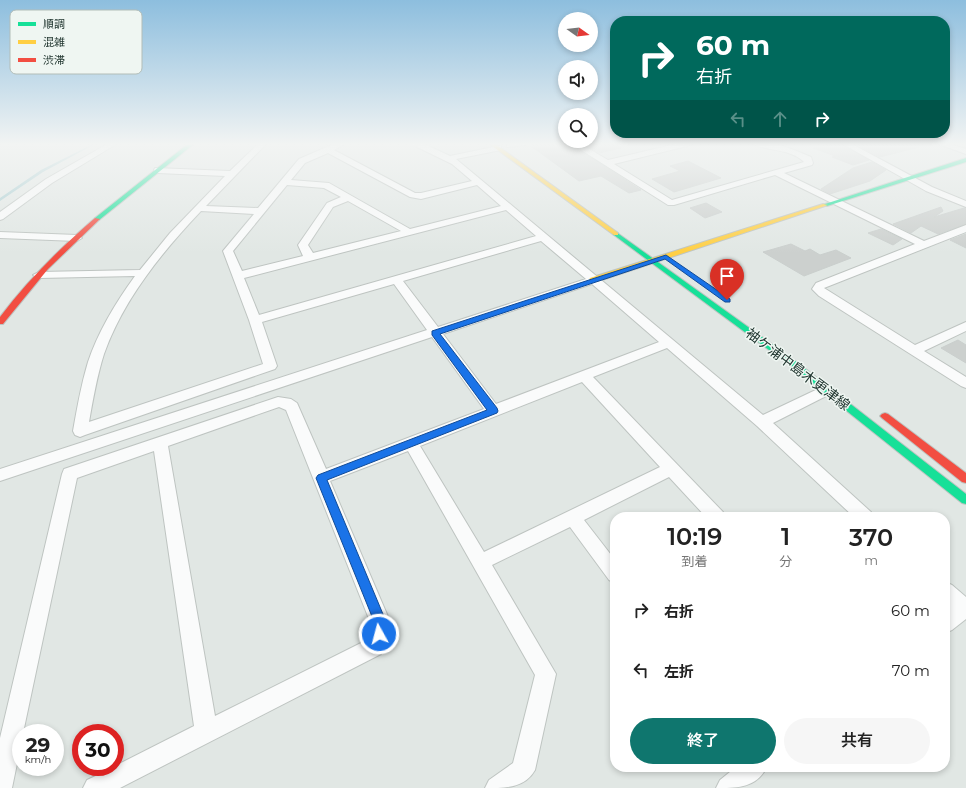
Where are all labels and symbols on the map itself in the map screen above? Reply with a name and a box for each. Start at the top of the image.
legend [10,10,142,74]
north arrow [558,12,598,52]
text: 順調 [43,17,65,31]
text: 混雑 [43,35,65,49]
text: 渋滞 [43,53,65,67]
pin [710,259,744,300]
street label: 袖ケ浦中島木更津線 [742,324,854,414]
position arrow [358,613,400,655]
speed limit sign: 30 [72,724,124,776]

